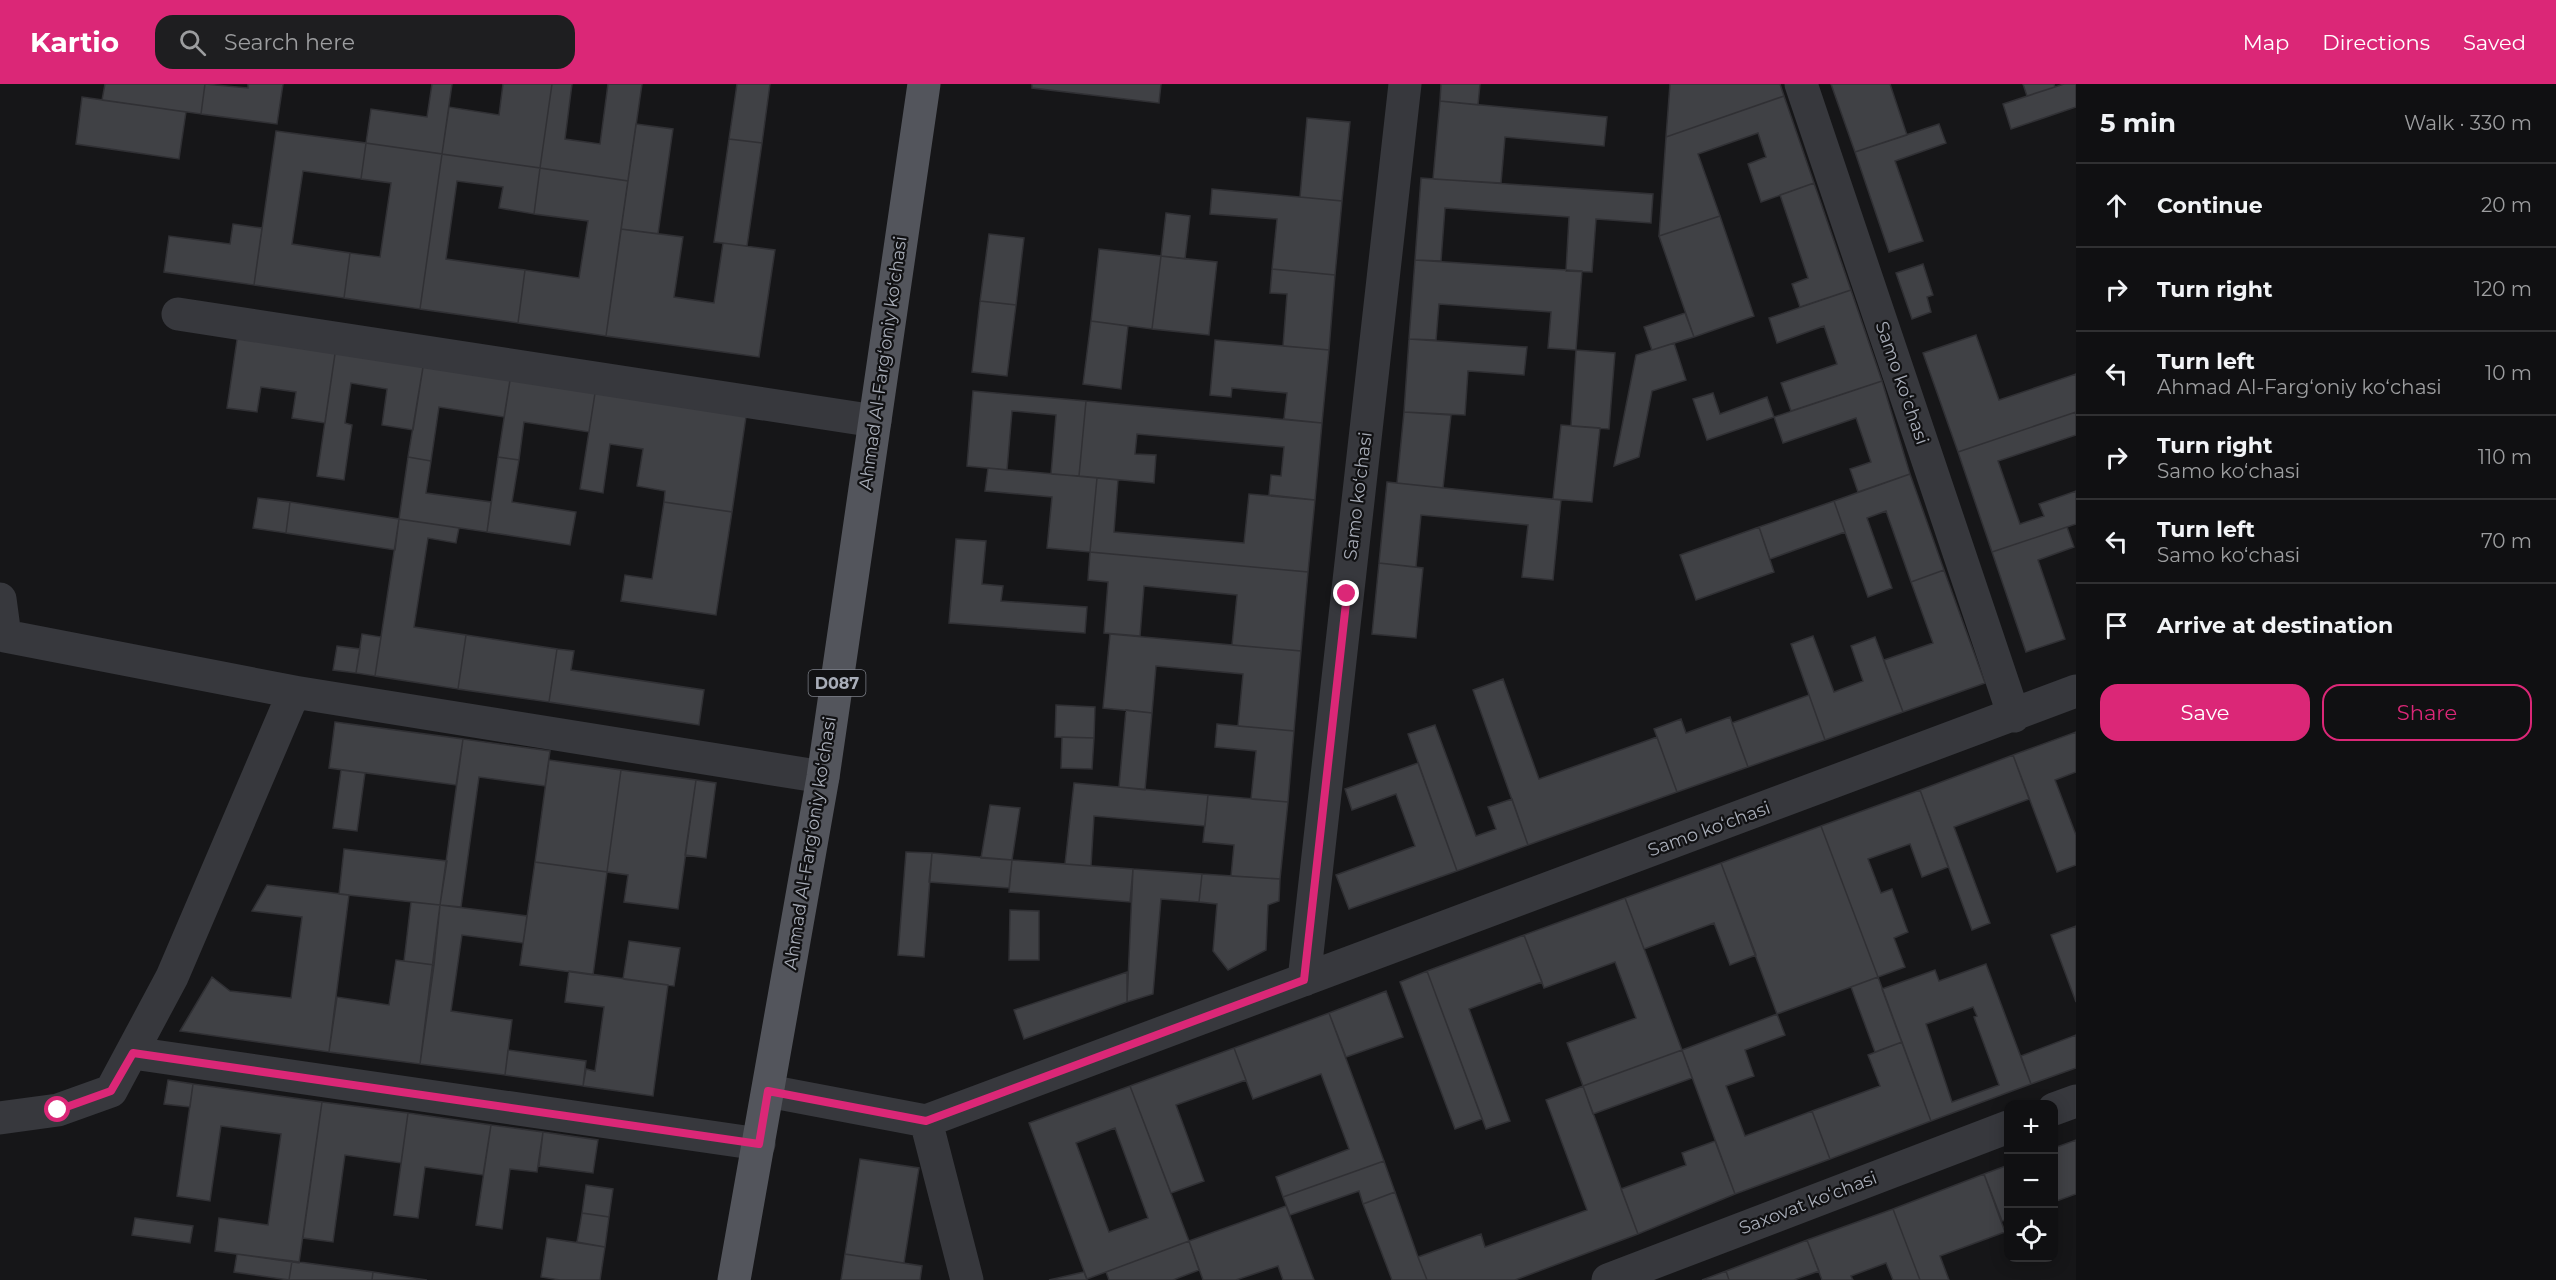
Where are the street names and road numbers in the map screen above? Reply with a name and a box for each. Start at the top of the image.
street label: Ahmad Al-Fargʻoniy koʻchasi [854,235,912,491]
street label: Samo koʻchasi [1871,319,1933,447]
street label: Samo koʻchasi [1339,431,1377,561]
road number: D087 [808,670,866,696]
street label: Ahmad Al-Fargʻoniy koʻchasi [779,715,841,971]
street label: Samo koʻchasi [1645,797,1773,861]
street label: Saxovat koʻchasi [1736,1167,1880,1239]

